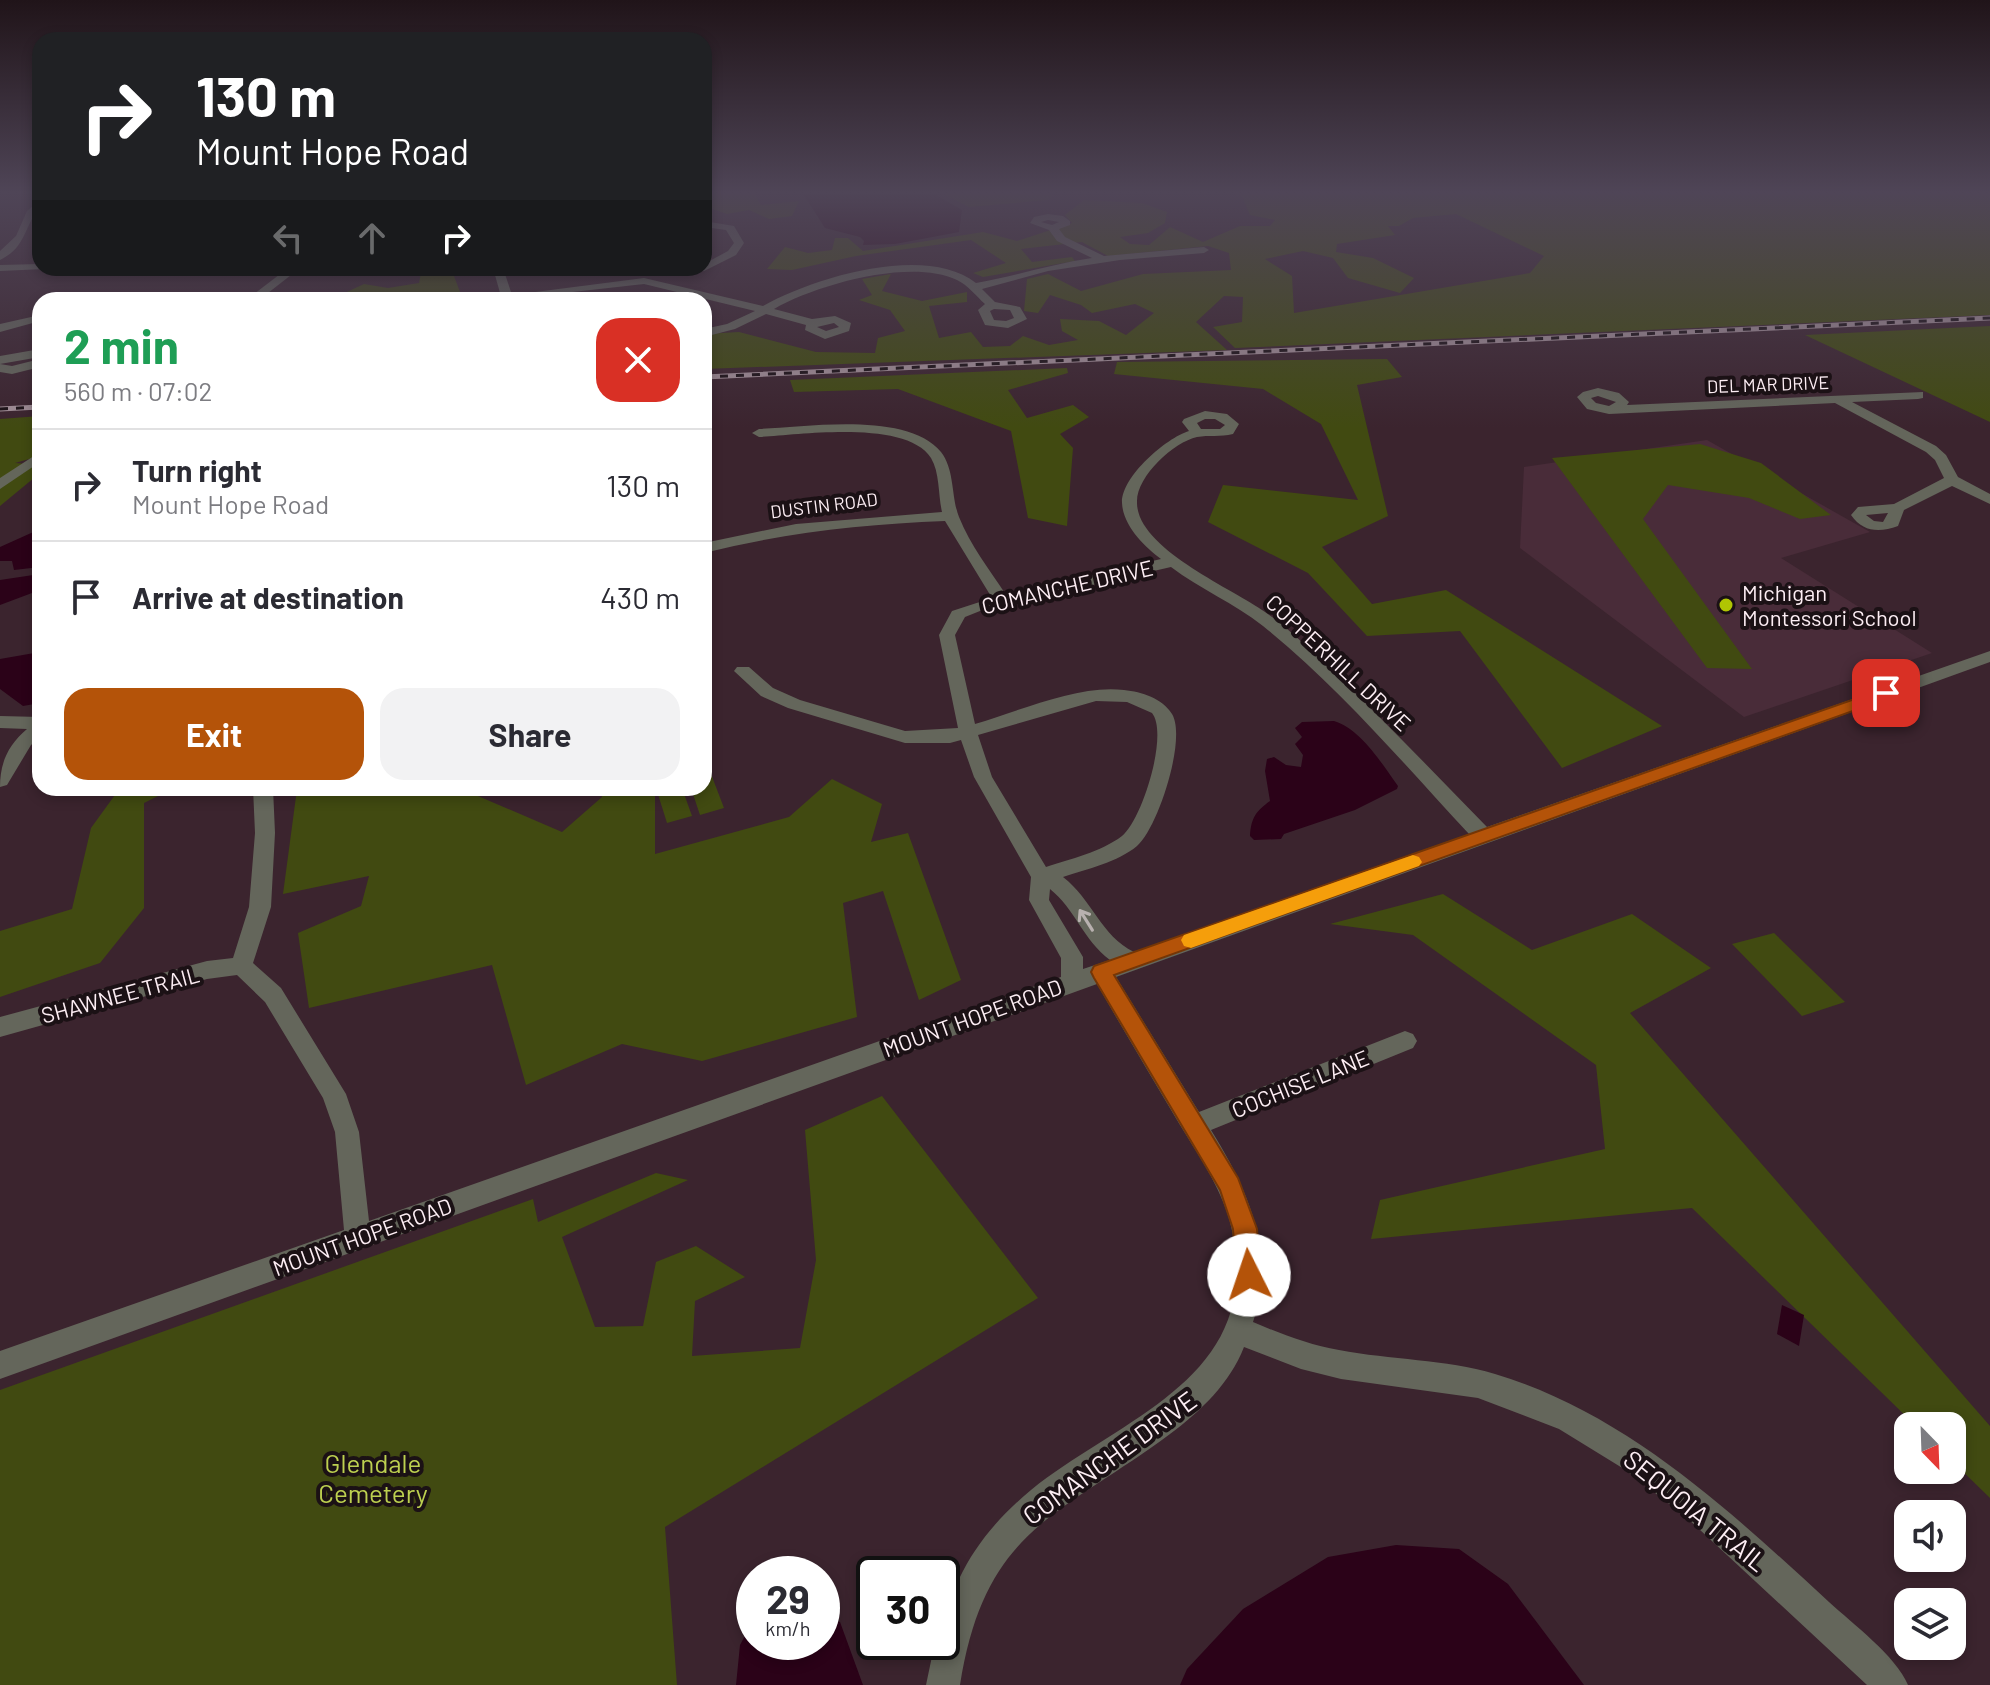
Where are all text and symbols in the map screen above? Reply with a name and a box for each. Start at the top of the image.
text: 130 m [196,61,336,128]
icon: right [64,64,168,168]
text: Mount Hope Road [196,129,469,172]
icon: left [266,216,310,260]
icon: ahead [350,216,394,260]
icon: right [434,216,478,260]
text: 2 min [64,316,179,374]
button: close [596,318,680,402]
street label: DEL MAR DRIVE [1707,371,1829,397]
text: 560 m · 07:02 [64,375,212,406]
text: Turn right [132,452,262,488]
icon: right [64,463,108,507]
text: 130 m [606,467,680,503]
text: Mount Hope Road [132,488,329,519]
street label: DUSTIN ROAD [769,488,879,522]
street label: COMANCHE DRIVE [979,554,1155,618]
icon: arrive [64,575,108,619]
text: Arrive at destination [132,579,404,615]
text: 430 m [600,579,680,615]
place label: Michigan Montessori School [1742,579,1917,630]
street label: COPPERHILL DRIVE [1261,588,1417,736]
marker: Michigan Montessori School [1717,596,1735,614]
pin [1852,659,1920,727]
icon: arrive [1864,671,1908,715]
button: Exit [64,688,364,780]
button: Share [380,688,680,780]
one-way arrow [1078,909,1095,931]
street label: SHAWNEE TRAIL [38,960,202,1028]
street label: MOUNT HOPE ROAD [879,973,1065,1061]
street label: COCHISE LANE [1228,1044,1372,1122]
street label: MOUNT HOPE ROAD [269,1192,455,1280]
position arrow [1207,1233,1291,1317]
street label: COMANCHE DRIVE [1016,1384,1202,1530]
north arrow [1894,1412,1966,1484]
map controls [1894,1412,1966,1660]
street label: SEQUOIA TRAIL [1618,1443,1774,1577]
park label: Glendale Cemetery [318,1447,428,1508]
button: sound [1894,1500,1966,1572]
speed limit sign: 30 [856,1556,960,1660]
text: 29 [766,1574,810,1622]
button: layers [1894,1588,1966,1660]
text: km/h [765,1616,811,1640]

